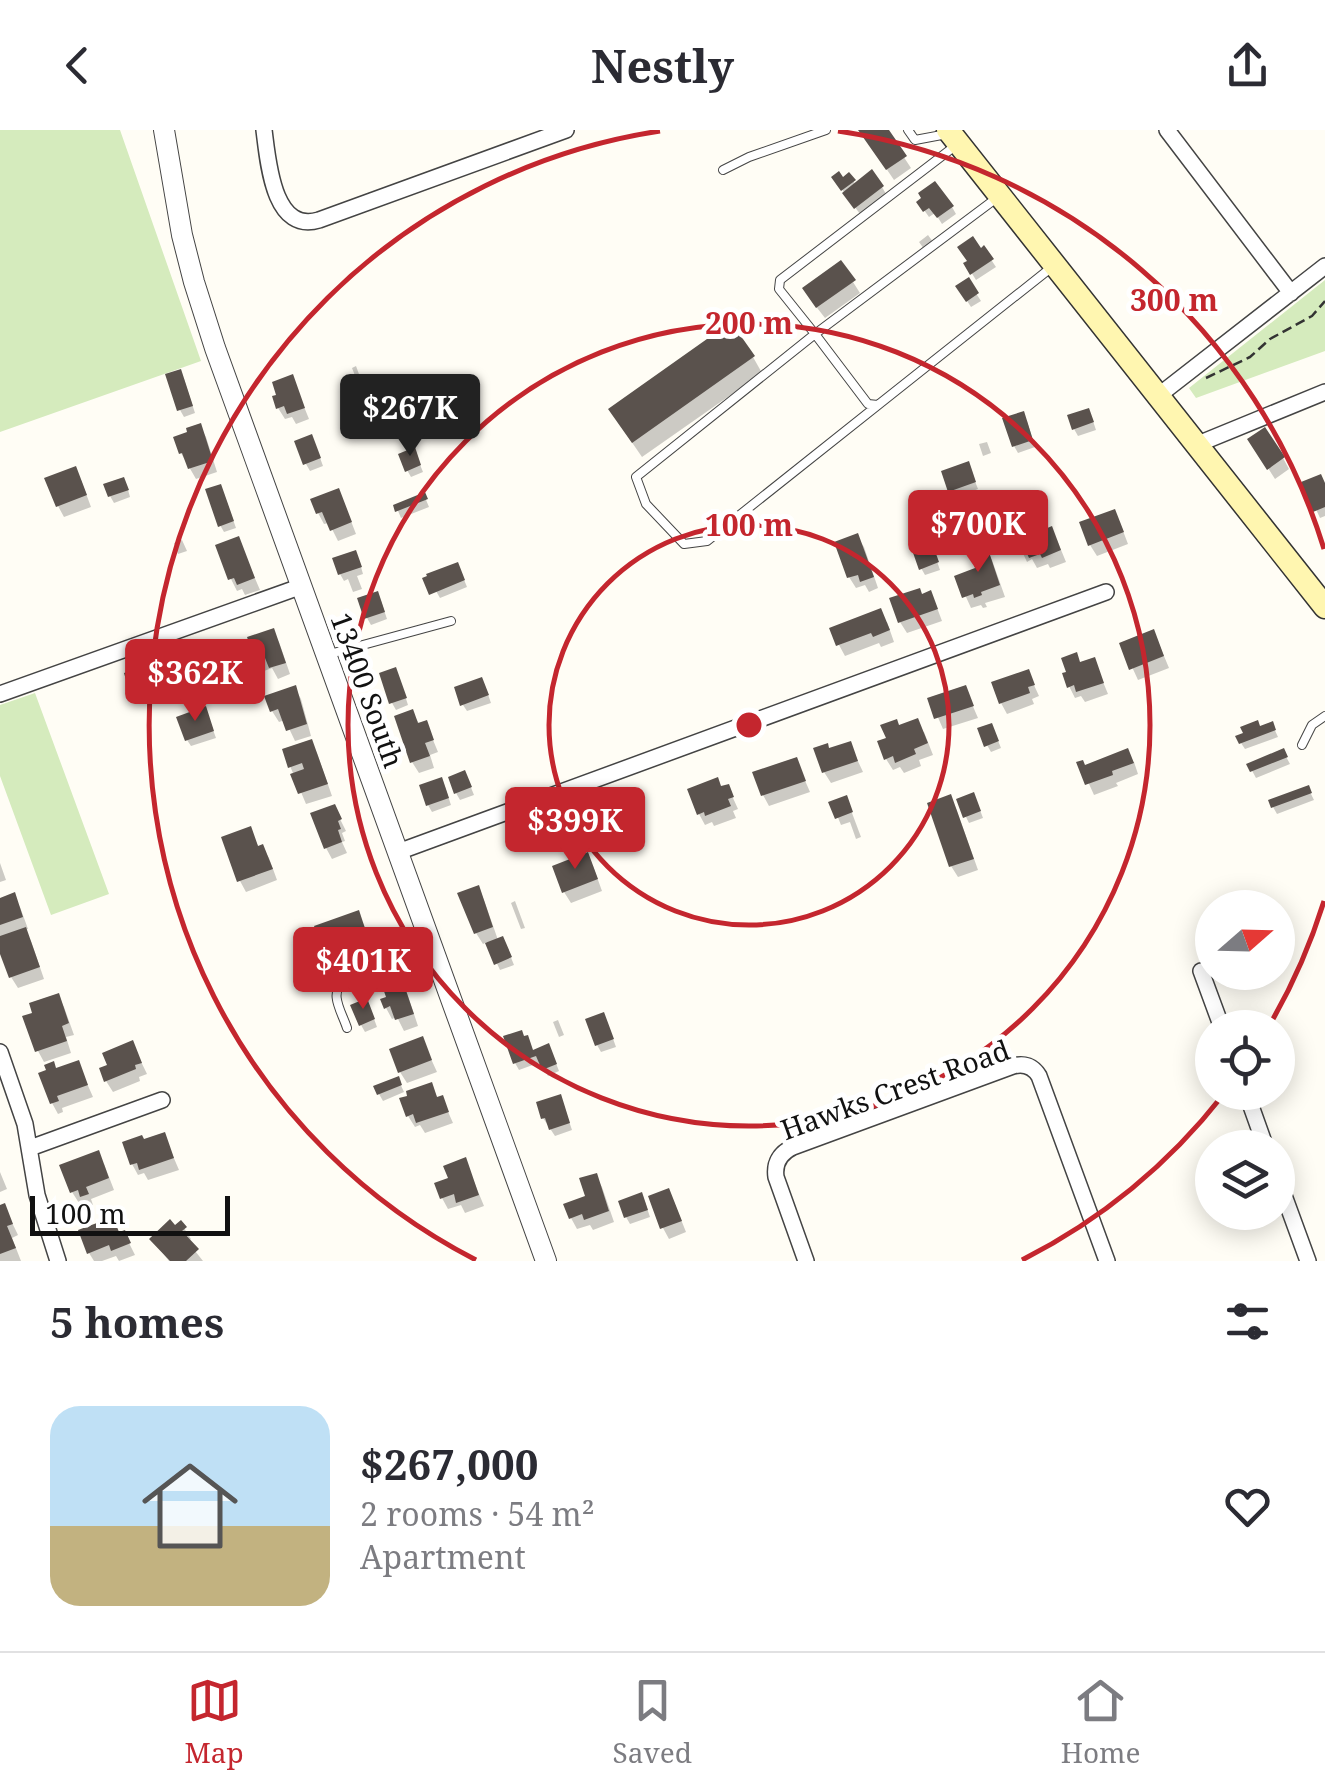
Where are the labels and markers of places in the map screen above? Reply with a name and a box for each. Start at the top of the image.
pin: $267K [340,374,480,459]
pin: $700K [908,490,1048,575]
pin: $362K [125,639,265,724]
centre of rings [731,707,767,743]
pin: $399K [505,787,645,872]
pin: $401K [293,927,433,1012]

